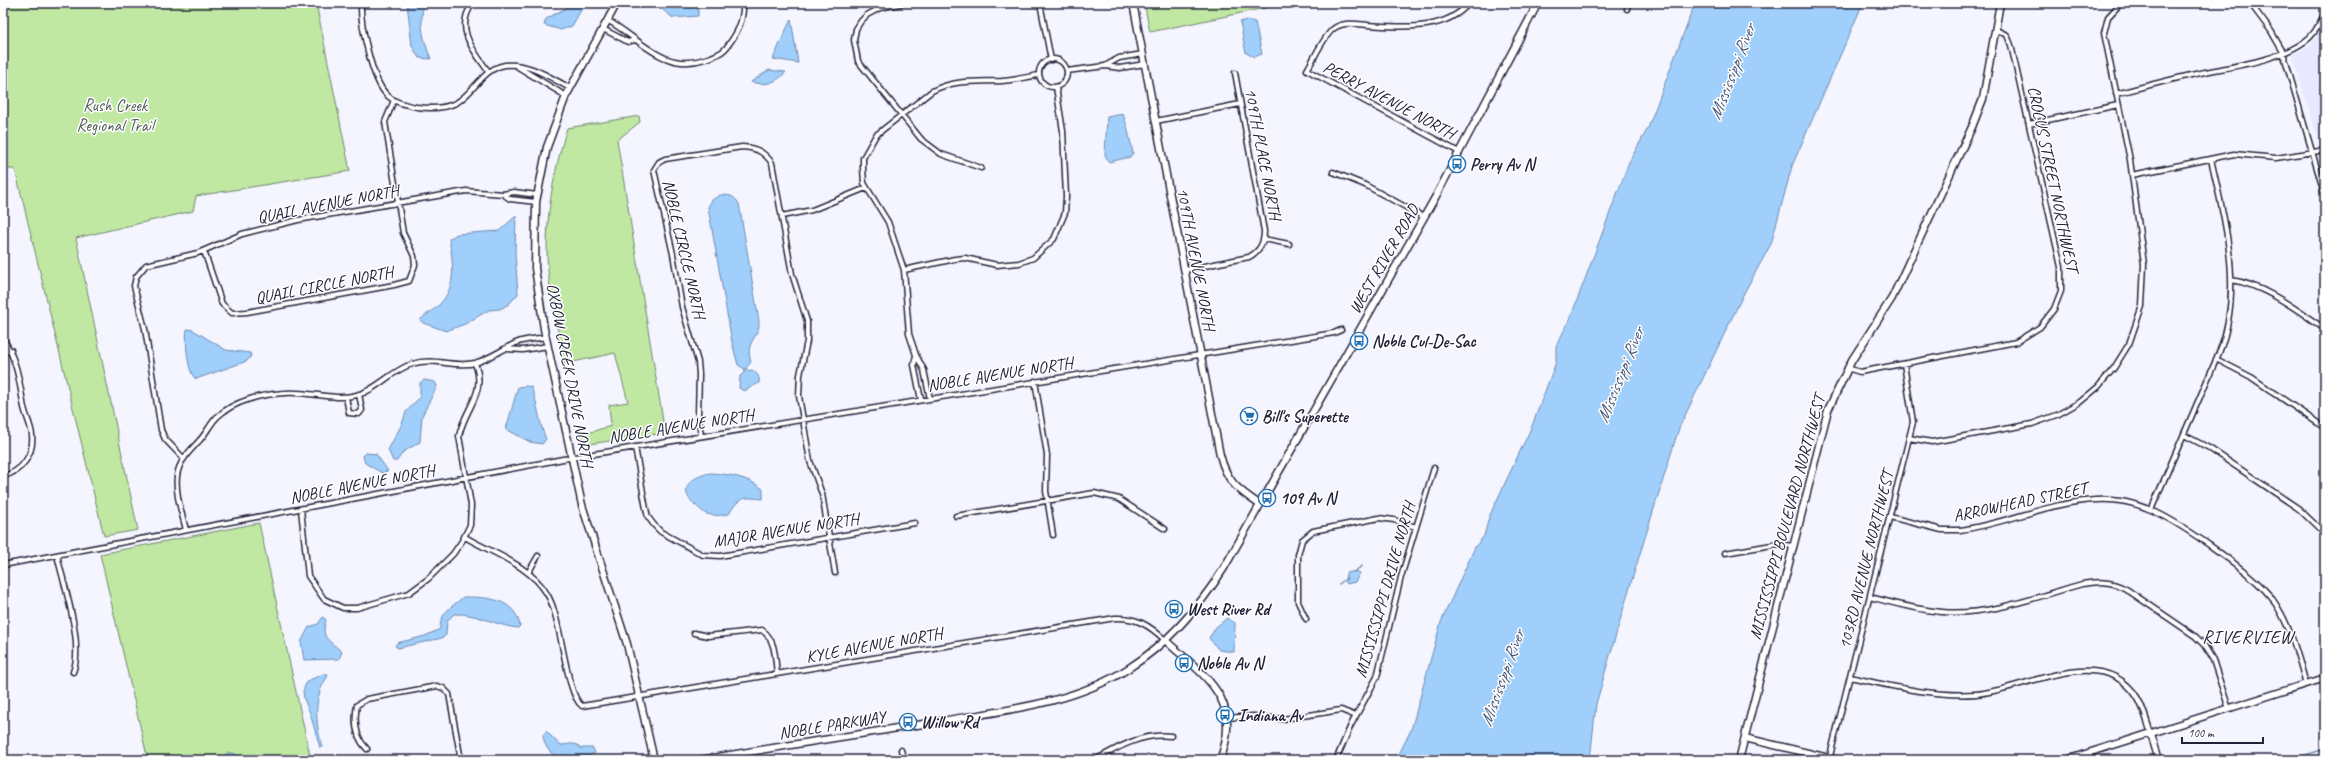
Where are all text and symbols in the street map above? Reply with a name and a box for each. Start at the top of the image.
water label: Mississippi River [1704,19,1761,123]
street label: PERRY AVENUE NORTH [1320,56,1461,145]
street label: CROCUS STREET NORTHWEST [2023,84,2084,278]
street label: 109TH PLACE NORTH [1240,87,1287,225]
park label: Rush Creek Regional Trail [76,95,157,136]
bus stop icon: Perry Av N [1447,154,1467,174]
place label: Perry Av N [1470,154,1538,175]
street label: NOBLE CIRCLE NORTH [658,178,711,323]
street label: QUAIL AVENUE NORTH [256,180,403,228]
street label: 109TH AVENUE NORTH [1172,186,1221,334]
street label: WEST RIVER ROAD [1344,200,1424,317]
street label: QUAIL CIRCLE NORTH [253,261,398,309]
street label: OXBOW CREEK DRIVE NORTH [542,282,599,472]
water label: Mississippi River [1591,322,1650,426]
bus stop icon: Noble Cul-De-Sac [1349,331,1369,351]
place label: Noble Cul-De-Sac [1372,331,1476,352]
street label: NOBLE AVENUE NORTH [926,352,1077,396]
street label: MISSISSIPPI BOULEVARD NORTHWEST [1744,389,1831,641]
street label: NOBLE AVENUE NORTH [607,404,758,448]
supermarket icon: Bill's Superette [1239,406,1259,426]
place label: Bill's Superette [1262,406,1350,427]
street label: NOBLE AVENUE NORTH [288,459,439,508]
street label: 103RD AVENUE NORTHWEST [1834,465,1899,651]
street label: ARROWHEAD STREET [1951,477,2093,526]
bus stop icon: 109 Av N [1257,488,1277,508]
place label: 109 Av N [1280,488,1339,509]
street label: MISSISSIPPI DRIVE NORTH [1350,498,1421,680]
street label: MAJOR AVENUE NORTH [712,508,863,552]
bus stop icon: West River Rd [1164,599,1184,619]
place label: West River Rd [1187,599,1273,620]
street label: KYLE AVENUE NORTH [804,622,947,667]
water label: Mississippi River [1474,625,1530,729]
district label: RIVERVIEW [2202,626,2296,648]
bus stop icon: Noble Av N [1174,653,1194,673]
place label: Noble Av N [1197,653,1266,674]
bus stop icon: Indiana Av [1215,705,1235,725]
place label: Indiana Av [1238,705,1305,726]
street label: NOBLE PARKWAY [777,706,889,744]
bus stop icon: Willow Rd [898,712,918,732]
place label: Willow Rd [921,712,981,733]
scale bar [2182,719,2263,745]
text: 100 m [2188,725,2215,741]

